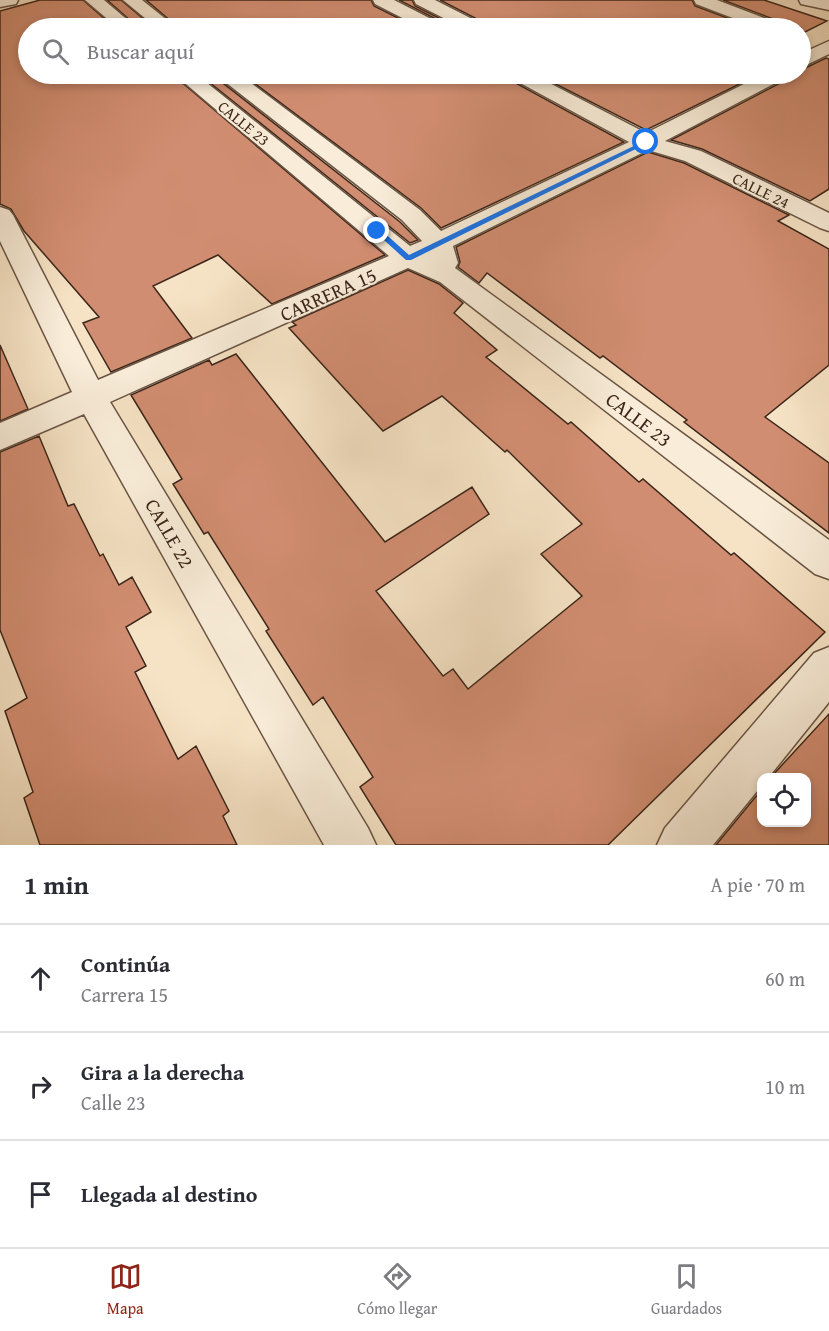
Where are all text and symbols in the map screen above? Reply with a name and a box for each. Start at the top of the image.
search box [18,18,811,84]
icon: search [39,35,72,68]
text: Buscar aquí [87,35,194,67]
street label: CALLE 23 [213,95,275,151]
route start [632,128,658,154]
street label: CALLE 24 [729,166,794,214]
route end [363,217,389,243]
street label: CARRERA 15 [275,260,381,328]
street label: CALLE 23 [600,385,678,453]
street label: CALLE 22 [139,493,201,573]
map controls [757,773,811,827]
button: locate [757,773,811,827]
text: 1 min [24,865,89,904]
text: A pie · 70 m [711,870,805,899]
text: Continúa [81,948,170,980]
icon: ahead [24,962,57,995]
text: 60 m [765,964,805,993]
text: Carrera 15 [81,980,168,1009]
text: Gira a la derecha [81,1056,244,1088]
icon: right [24,1070,57,1103]
text: 10 m [765,1072,805,1101]
text: Calle 23 [81,1088,146,1117]
icon: arrive [24,1178,57,1211]
text: Llegada al destino [81,1178,257,1210]
tab: Mapa [107,1260,144,1320]
tab: Cómo llegar [357,1260,437,1320]
tab: Guardados [651,1260,722,1320]

